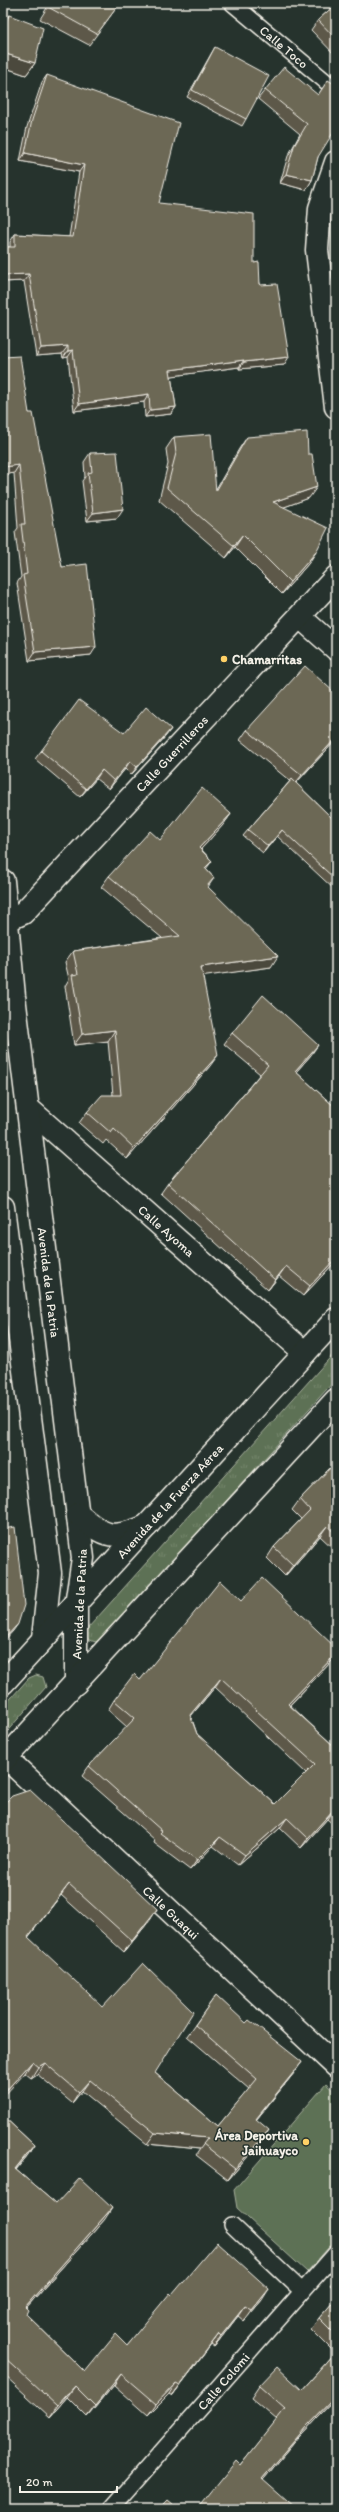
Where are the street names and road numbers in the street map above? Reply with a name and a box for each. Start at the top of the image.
street label: Calle Toco [257,23,311,72]
street label: Calle Guerrilleros [133,712,211,795]
street label: Calle Ayoma [135,1202,198,1260]
street label: Avenida de la Patria [34,1227,63,1339]
street label: Avenida de la Fuerza Aérea [114,1441,226,1561]
street label: Avenida de la Patria [69,1548,90,1660]
street label: Calle Guaqui [140,1883,202,1943]
street label: Calle Colomi [194,2350,253,2413]

